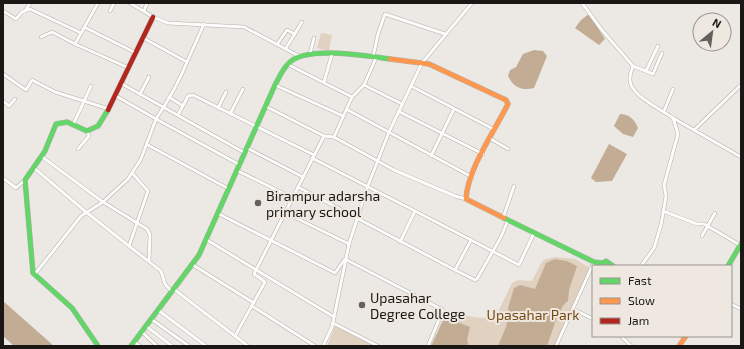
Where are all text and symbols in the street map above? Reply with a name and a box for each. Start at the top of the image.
north arrow [692,12,732,52]
text: N [710,15,724,30]
place label: Birampur adarsha primary school [266,187,380,220]
marker: Birampur adarsha primary school [253,198,263,208]
legend [592,265,732,337]
text: Fast [628,273,652,287]
place label: Upasahar Degree College [370,289,465,322]
text: Slow [628,293,655,307]
marker: Upasahar Degree College [357,300,367,310]
park label: Upasahar Park [487,306,579,323]
text: Jam [628,313,649,327]

